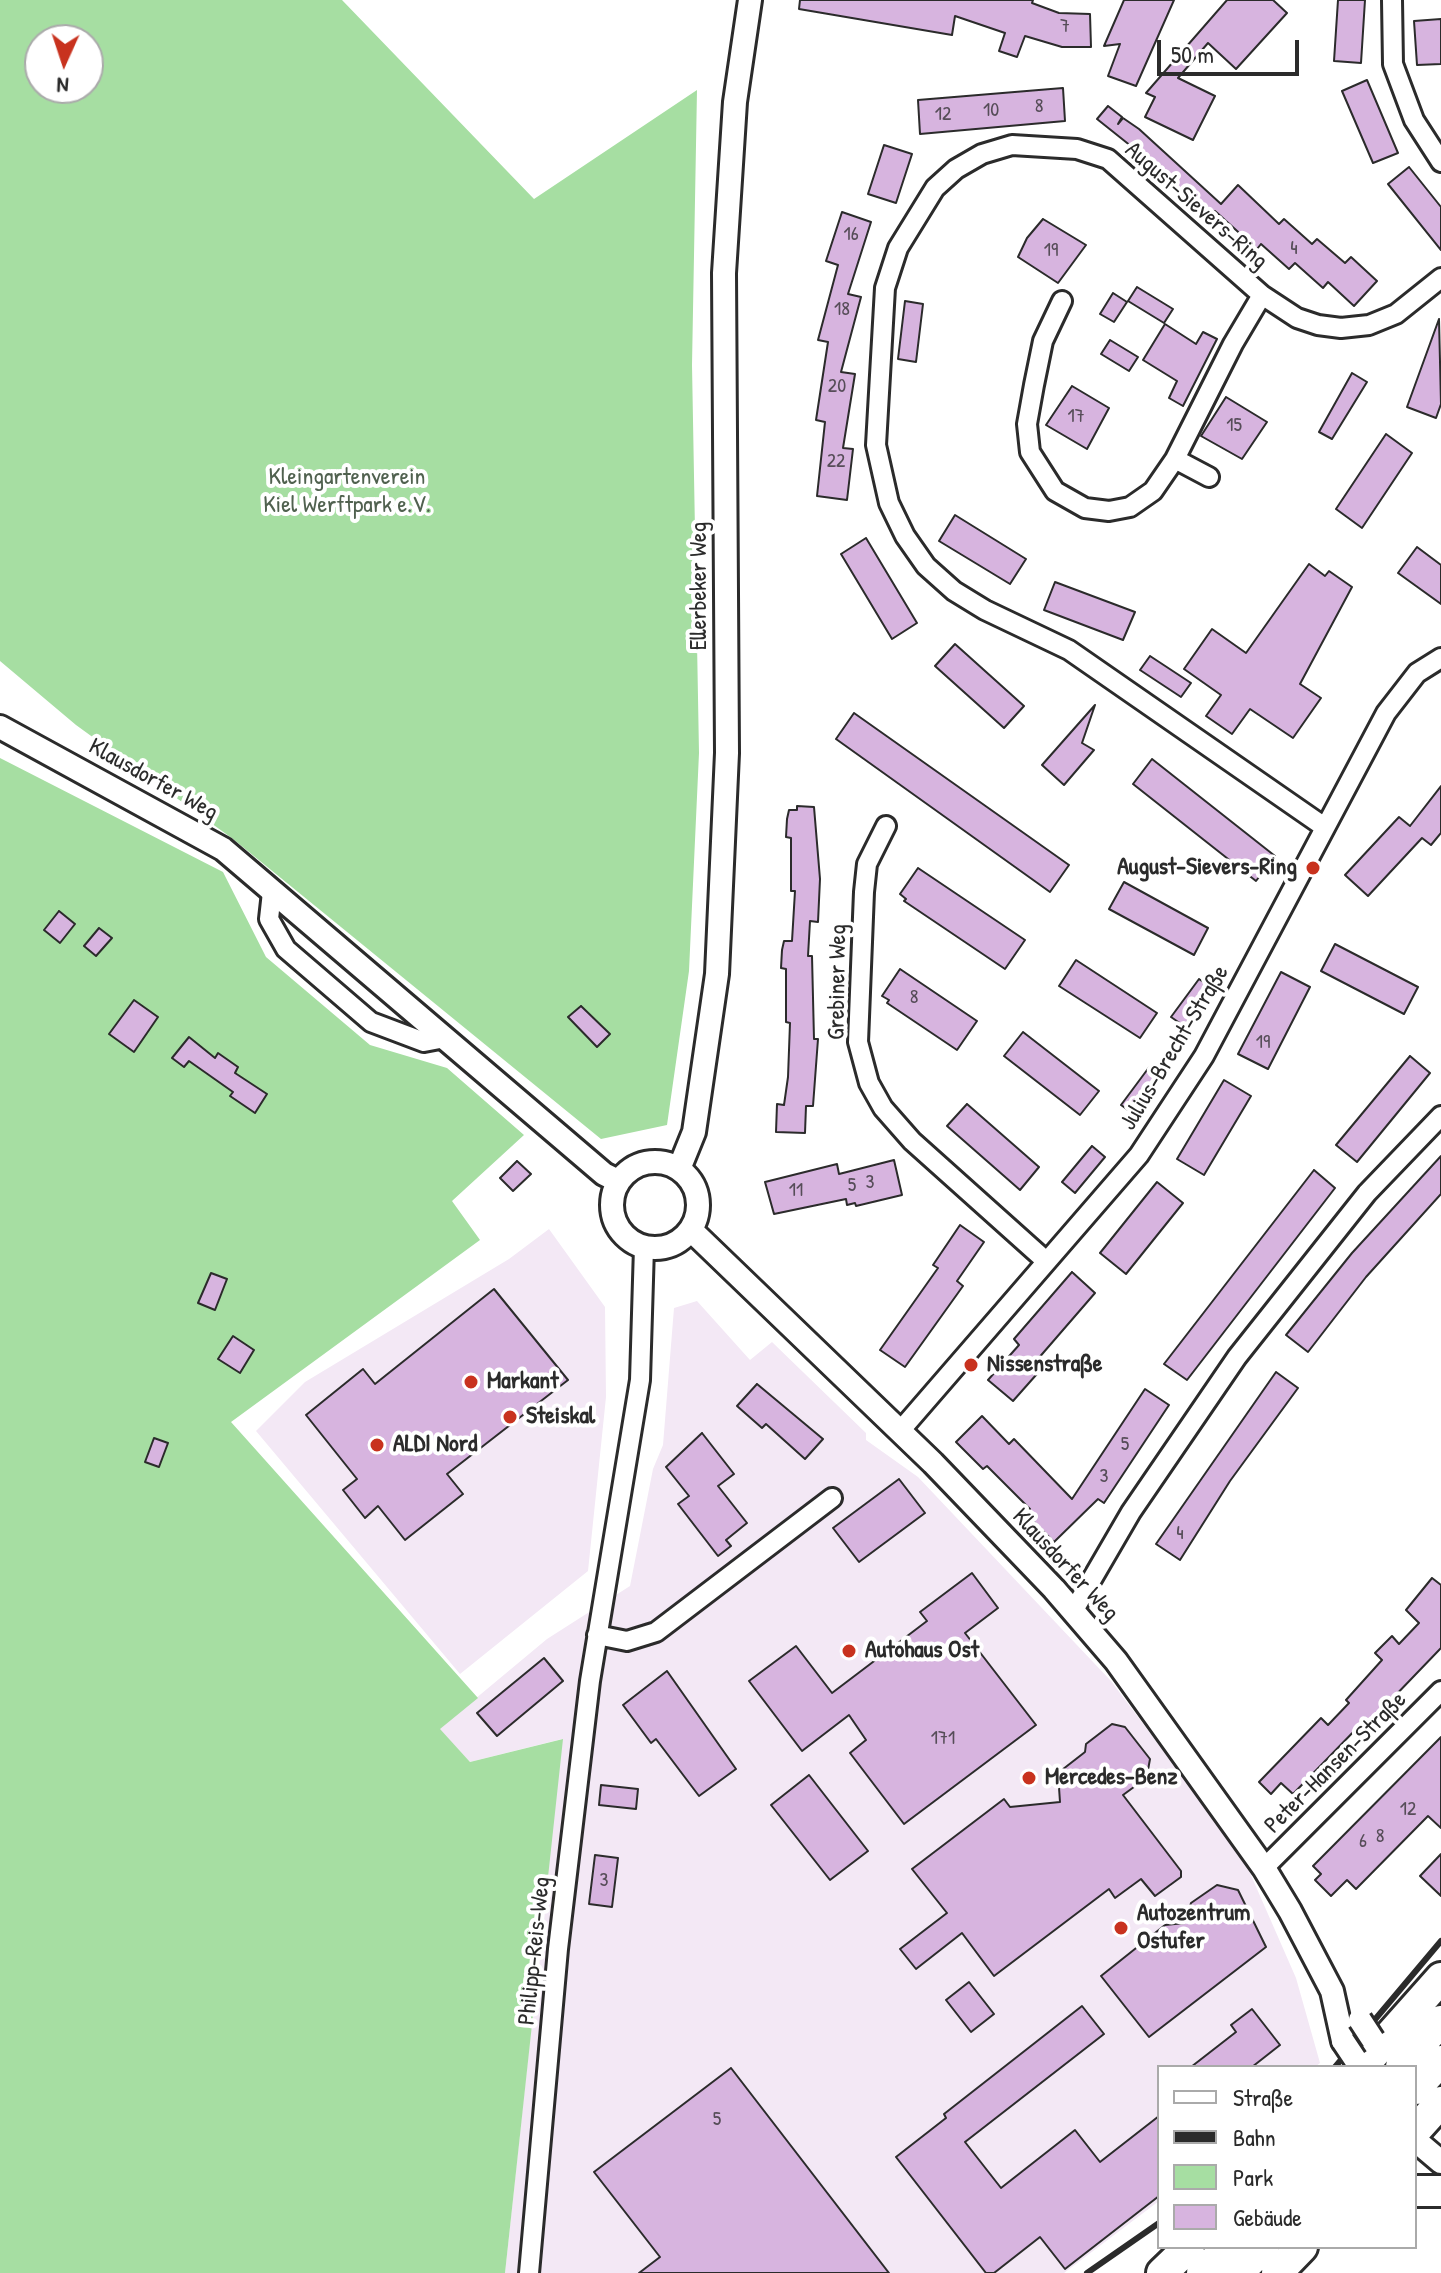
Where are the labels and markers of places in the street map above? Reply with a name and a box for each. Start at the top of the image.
place label: August-Sievers-Ring [1117,854,1297,882]
marker: August-Sievers-Ring [1304,859,1322,877]
place label: Nissenstraße [987,1351,1102,1379]
marker: Nissenstraße [962,1356,980,1374]
place label: Markant [487,1368,558,1396]
marker: Markant [462,1373,480,1391]
place label: Steiskal [526,1403,595,1431]
marker: Steiskal [501,1408,519,1426]
place label: ALDI Nord [393,1431,477,1459]
marker: ALDI Nord [368,1436,386,1454]
place label: Autohaus Ost [865,1637,979,1665]
marker: Autohaus Ost [840,1642,858,1660]
place label: Mercedes-Benz [1045,1764,1178,1792]
marker: Mercedes-Benz [1020,1769,1038,1787]
place label: Autozentrum Ostufer [1137,1900,1250,1956]
marker: Autozentrum Ostufer [1112,1919,1130,1937]

